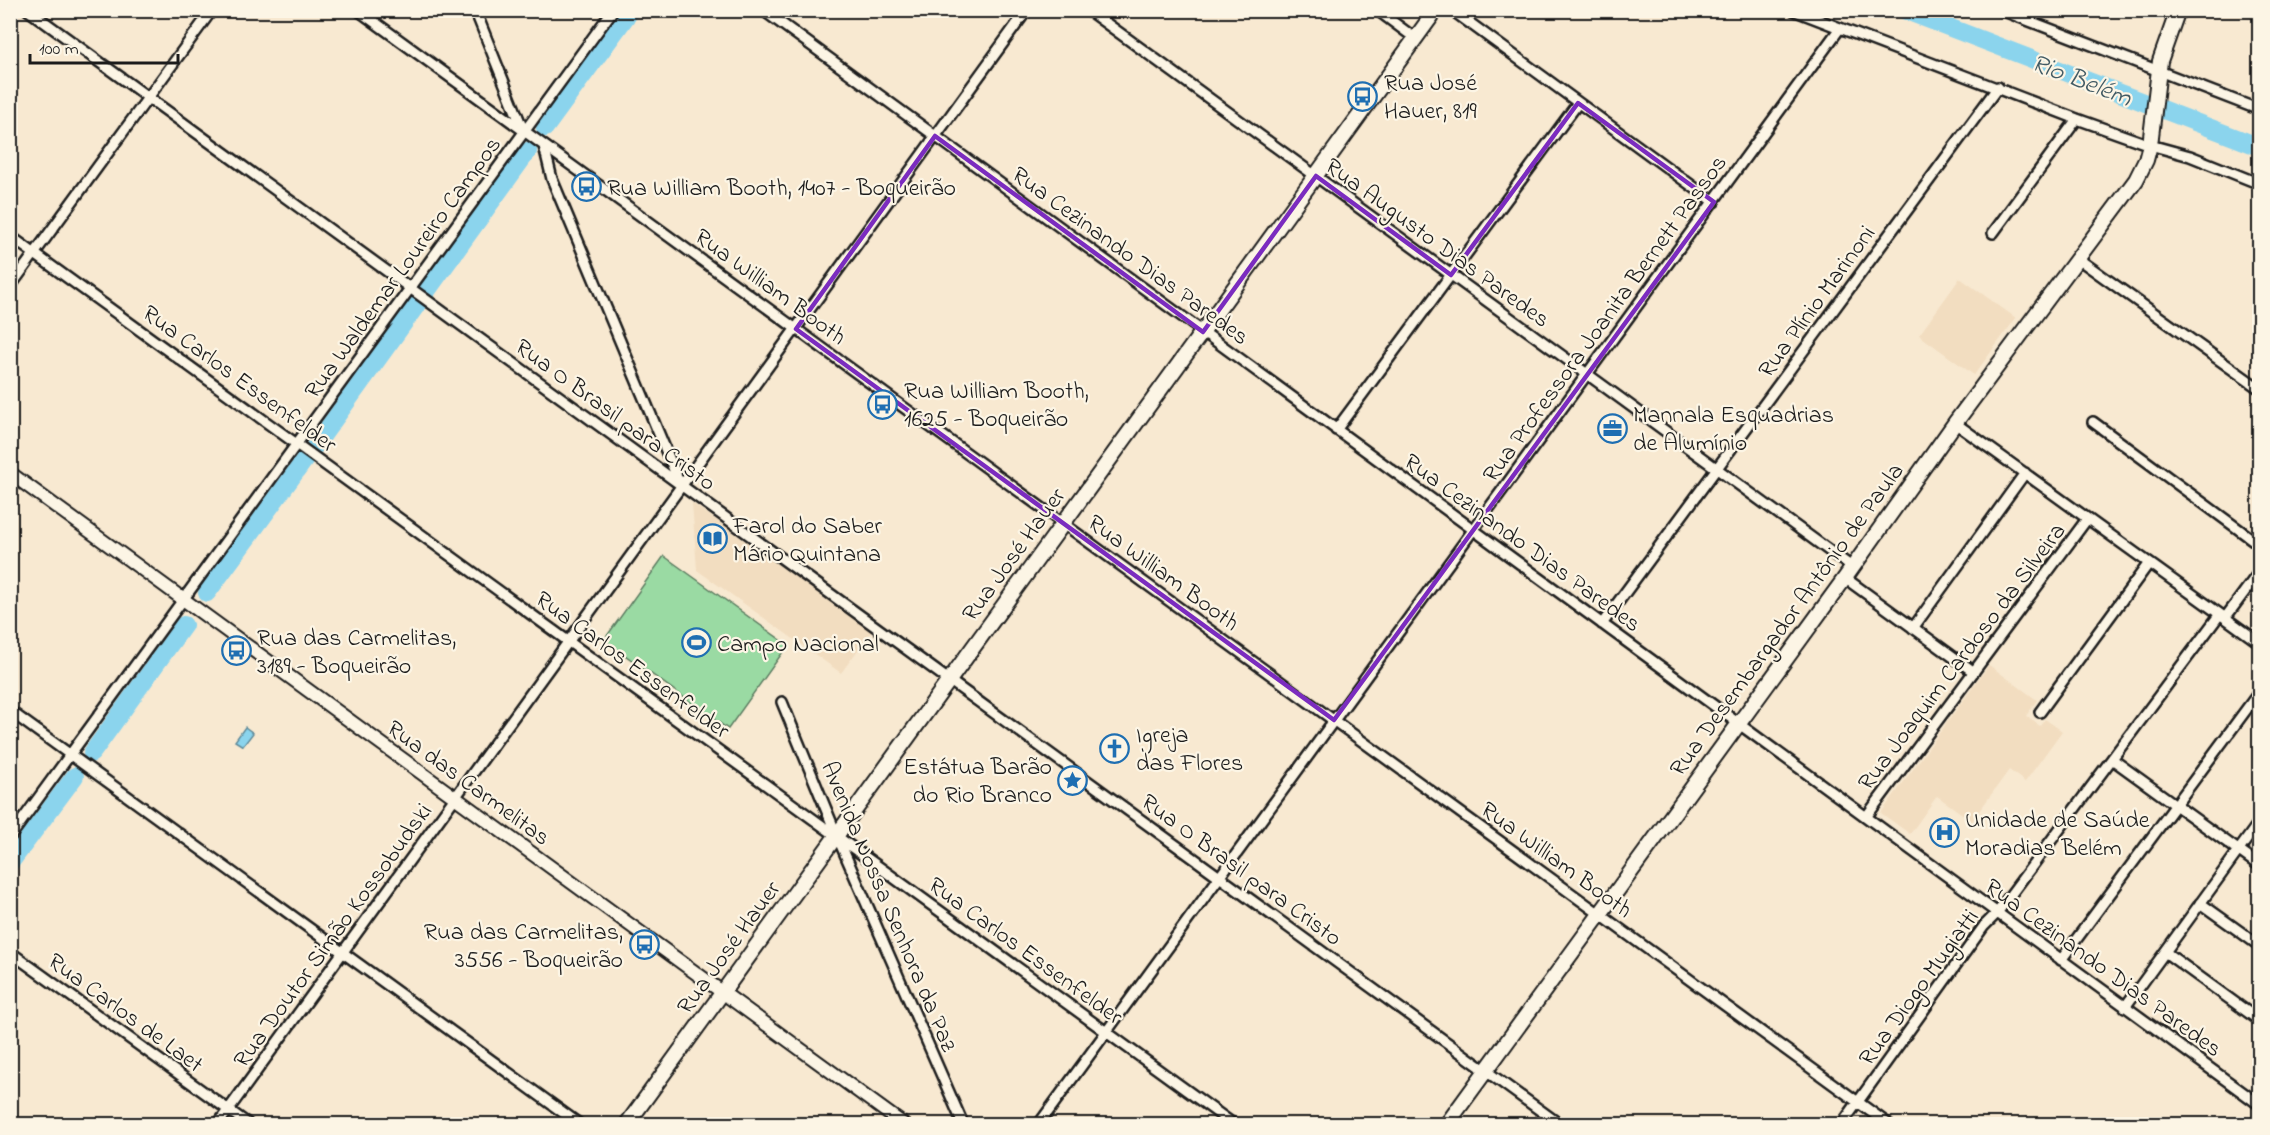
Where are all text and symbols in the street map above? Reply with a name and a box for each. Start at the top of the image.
scale bar [30,27,178,65]
text: 100 m [39,37,79,63]
water label: Rio Belém [2025,45,2137,119]
place label: Rua José Hauer, 819 [1384,67,1478,130]
bus stop icon: Rua José Hauer, 819 [1347,80,1379,112]
street label: Rua Waldemar Loureiro Campos [297,130,511,407]
street label: Rua Professora Joanita Bernett Passos [1475,148,1737,491]
street label: Rua Augusto Dias Paredes [1317,150,1556,338]
street label: Rua Cezinando Dias Paredes [1004,159,1255,355]
bus stop icon: Rua William Booth, 1407 - Boqueirão [570,171,602,203]
place label: Rua William Booth, 1407 - Boqueirão [607,172,956,207]
street label: Rua Plínio Marinoni [1751,219,1885,386]
street label: Rua William Booth [686,221,853,355]
street label: Rua Carlos Essenfelder [134,297,344,463]
street label: Rua O Brasil para Cristo [507,331,722,501]
place label: Rua William Booth, 1625 - Boqueirão [904,375,1089,438]
bus stop icon: Rua William Booth, 1625 - Boqueirão [867,388,899,420]
place label: Mannala Esquadrias de Alumínio [1633,399,1834,462]
office icon: Mannala Esquadrias de Alumínio [1596,412,1628,444]
street label: Rua Cezinando Dias Paredes [1396,446,1647,642]
street label: Rua Desembargador Antônio de Paula [1662,456,1914,785]
street label: Rua José Hauer [954,481,1076,630]
street label: Rua William Booth [1079,507,1246,641]
place label: Farol do Saber Mário Quintana [732,510,883,573]
street label: Rua Joaquim Cardoso da Silveira [1850,516,2076,799]
library icon: Farol do Saber Mário Quintana [696,523,728,555]
street label: Rua Carlos Essenfelder [527,583,737,749]
place label: Rua das Carmelitas, 3189 - Boqueirão [257,622,456,685]
sports icon: Campo Nacional [680,627,712,659]
place label: Campo Nacional [717,628,879,663]
bus stop icon: Rua das Carmelitas, 3189 - Boqueirão [220,635,252,667]
street label: Rua das Carmelitas [378,713,557,856]
place label: Igreja das Flores [1136,719,1243,782]
church icon: Igreja das Flores [1099,732,1131,764]
place label: Estátua Barão do Rio Branco [903,751,1052,814]
street label: Avenida Nossa Senhora da Paz [811,756,965,1058]
place icon: Estátua Barão do Rio Branco [1057,764,1089,796]
street label: Rua O Brasil para Cristo [1133,786,1348,956]
street label: Rua William Booth [1472,794,1639,928]
street label: Rua Doutor Simão Kossobudski [226,797,442,1076]
place label: Unidade de Saúde Moradias Belém [1965,804,2150,867]
hospital icon: Unidade de Saúde Moradias Belém [1928,817,1960,849]
street label: Rua Carlos Essenfelder [920,869,1130,1035]
street label: Rua Cezinando Dias Paredes [1977,871,2228,1067]
street label: Rua José Hauer [669,874,791,1023]
street label: Rua Diogo Mugiatti [1851,903,1989,1074]
place label: Rua das Carmelitas, 3556 - Boqueirão [424,916,623,979]
bus stop icon: Rua das Carmelitas, 3556 - Boqueirão [628,929,660,961]
street label: Rua Carlos de Laet [39,945,210,1083]

